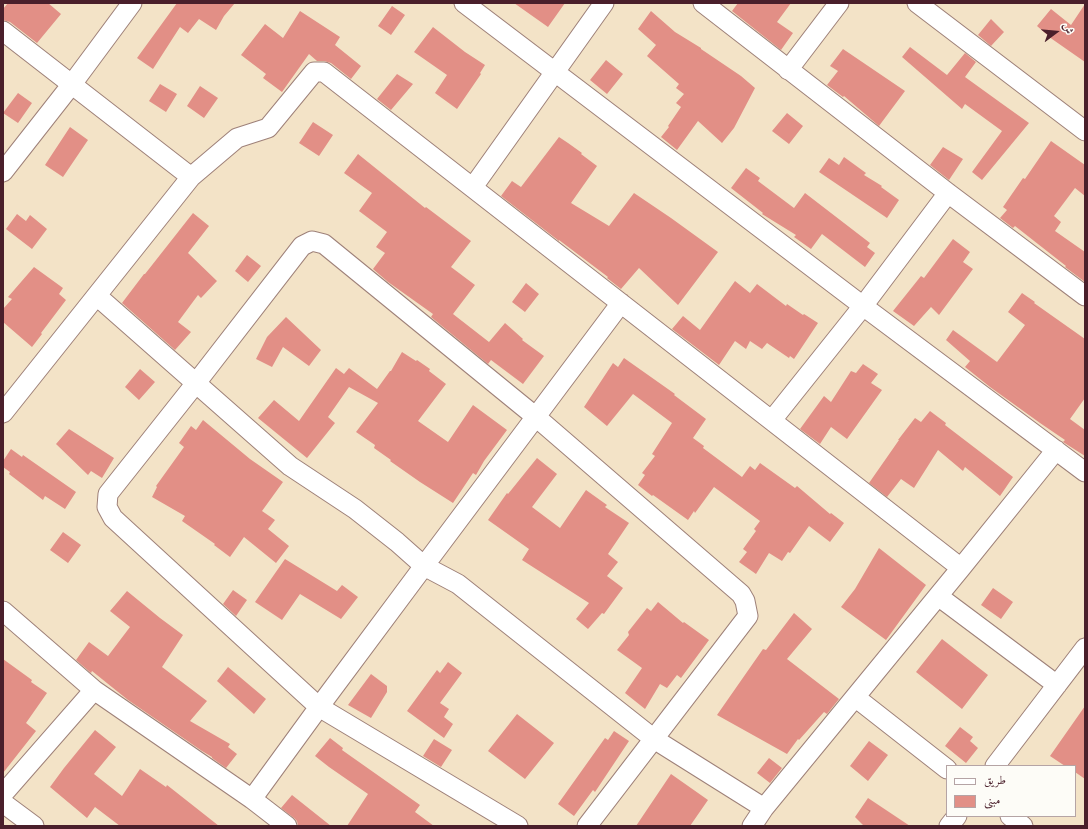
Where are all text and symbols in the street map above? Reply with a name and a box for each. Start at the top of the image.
north arrow [1036,12,1076,52]
text: ش [1059,21,1077,36]
legend [946,765,1076,817]
text: طريق [984,772,1006,788]
text: مبنى [984,792,1000,808]

